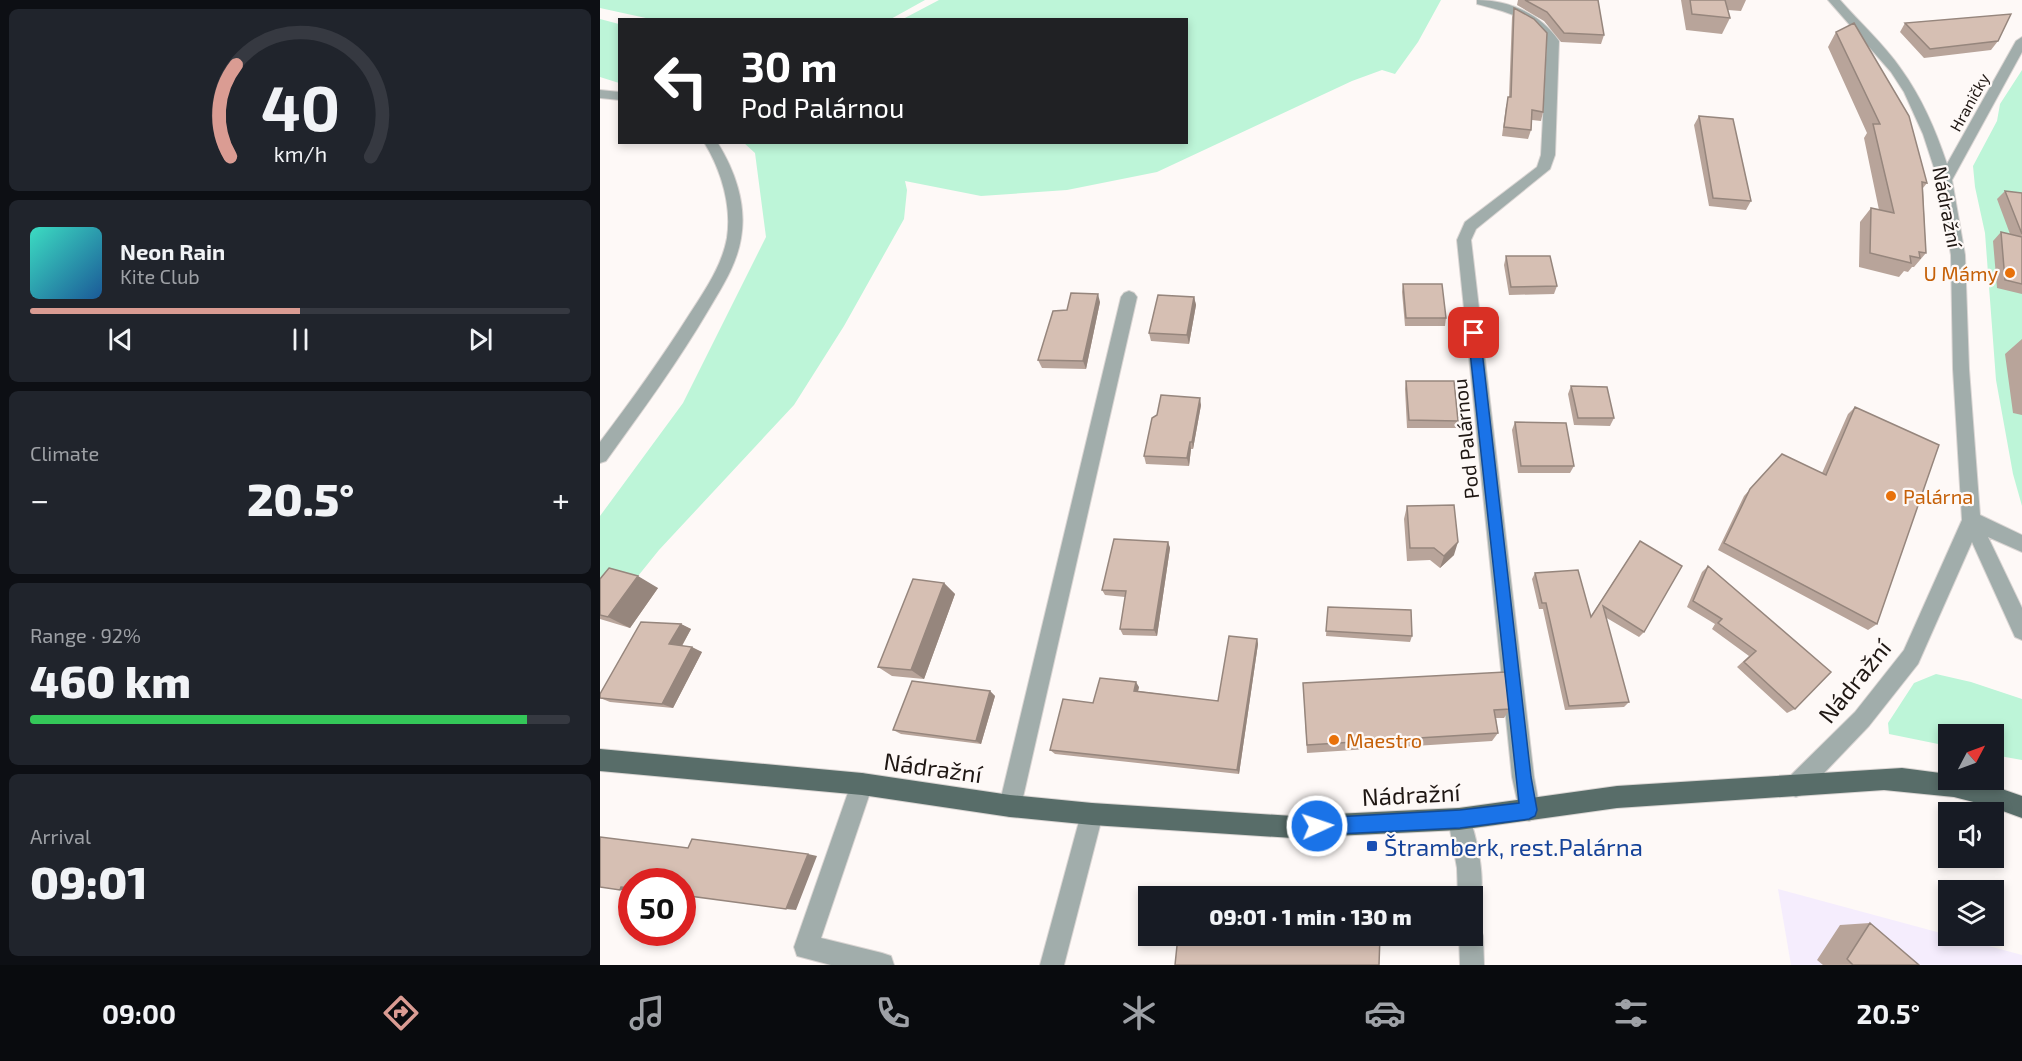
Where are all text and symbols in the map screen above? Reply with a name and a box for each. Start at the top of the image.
text: 30 m [741,40,837,90]
icon: left [642,42,720,120]
text: 40 [260,69,340,144]
street label: Hraničky [1945,69,1993,134]
text: Pod Palárnou [741,91,904,123]
text: km/h [273,141,327,166]
street label: Nádražní [1928,164,1968,251]
text: Neon Rain [120,238,225,264]
place label: U Mámy [1924,261,1998,285]
text: Kite Club [120,264,200,288]
marker: U Mámy [2003,266,2017,280]
pin [1448,307,1499,358]
icon: arrive [1457,316,1490,349]
icon: previous [104,323,137,356]
icon: pause [284,323,317,356]
icon: next [464,323,497,356]
street label: Pod Palárnou [1447,378,1483,500]
text: Climate [30,441,99,465]
text: 20.5° [247,471,354,525]
text: − [30,479,49,519]
text: + [552,479,570,519]
place label: Palárna [1903,484,1973,508]
marker: Palárna [1884,489,1898,503]
text: Range · 92% [30,623,141,647]
street label: Nádražní [1812,633,1897,729]
text: 460 km [30,653,191,707]
north arrow [1938,724,2004,790]
map controls [1938,724,2004,946]
place label: Maestro [1346,728,1422,752]
marker: Maestro [1327,733,1341,747]
street label: Nádražní [882,746,985,788]
street label: Nádražní [1361,777,1462,811]
position arrow [1285,794,1349,858]
button: sound [1938,802,2004,868]
text: Arrival [30,824,91,848]
place label: Štramberk, rest.Palárna [1384,832,1643,861]
marker: Štramberk, rest.Palárna [1365,839,1379,853]
text: 09:01 [30,854,148,908]
speed limit sign: 50 [618,868,696,946]
button: layers [1938,880,2004,946]
text: 09:01 · 1 min · 130 m [1209,903,1412,929]
icon: directions [380,992,422,1034]
icon: music [626,992,668,1034]
icon: phone [872,992,914,1034]
icon: climate [1118,992,1160,1034]
icon: car [1364,992,1406,1034]
icon: filters [1610,992,1652,1034]
text: 09:00 [102,997,176,1029]
text: 20.5° [1856,997,1920,1029]

